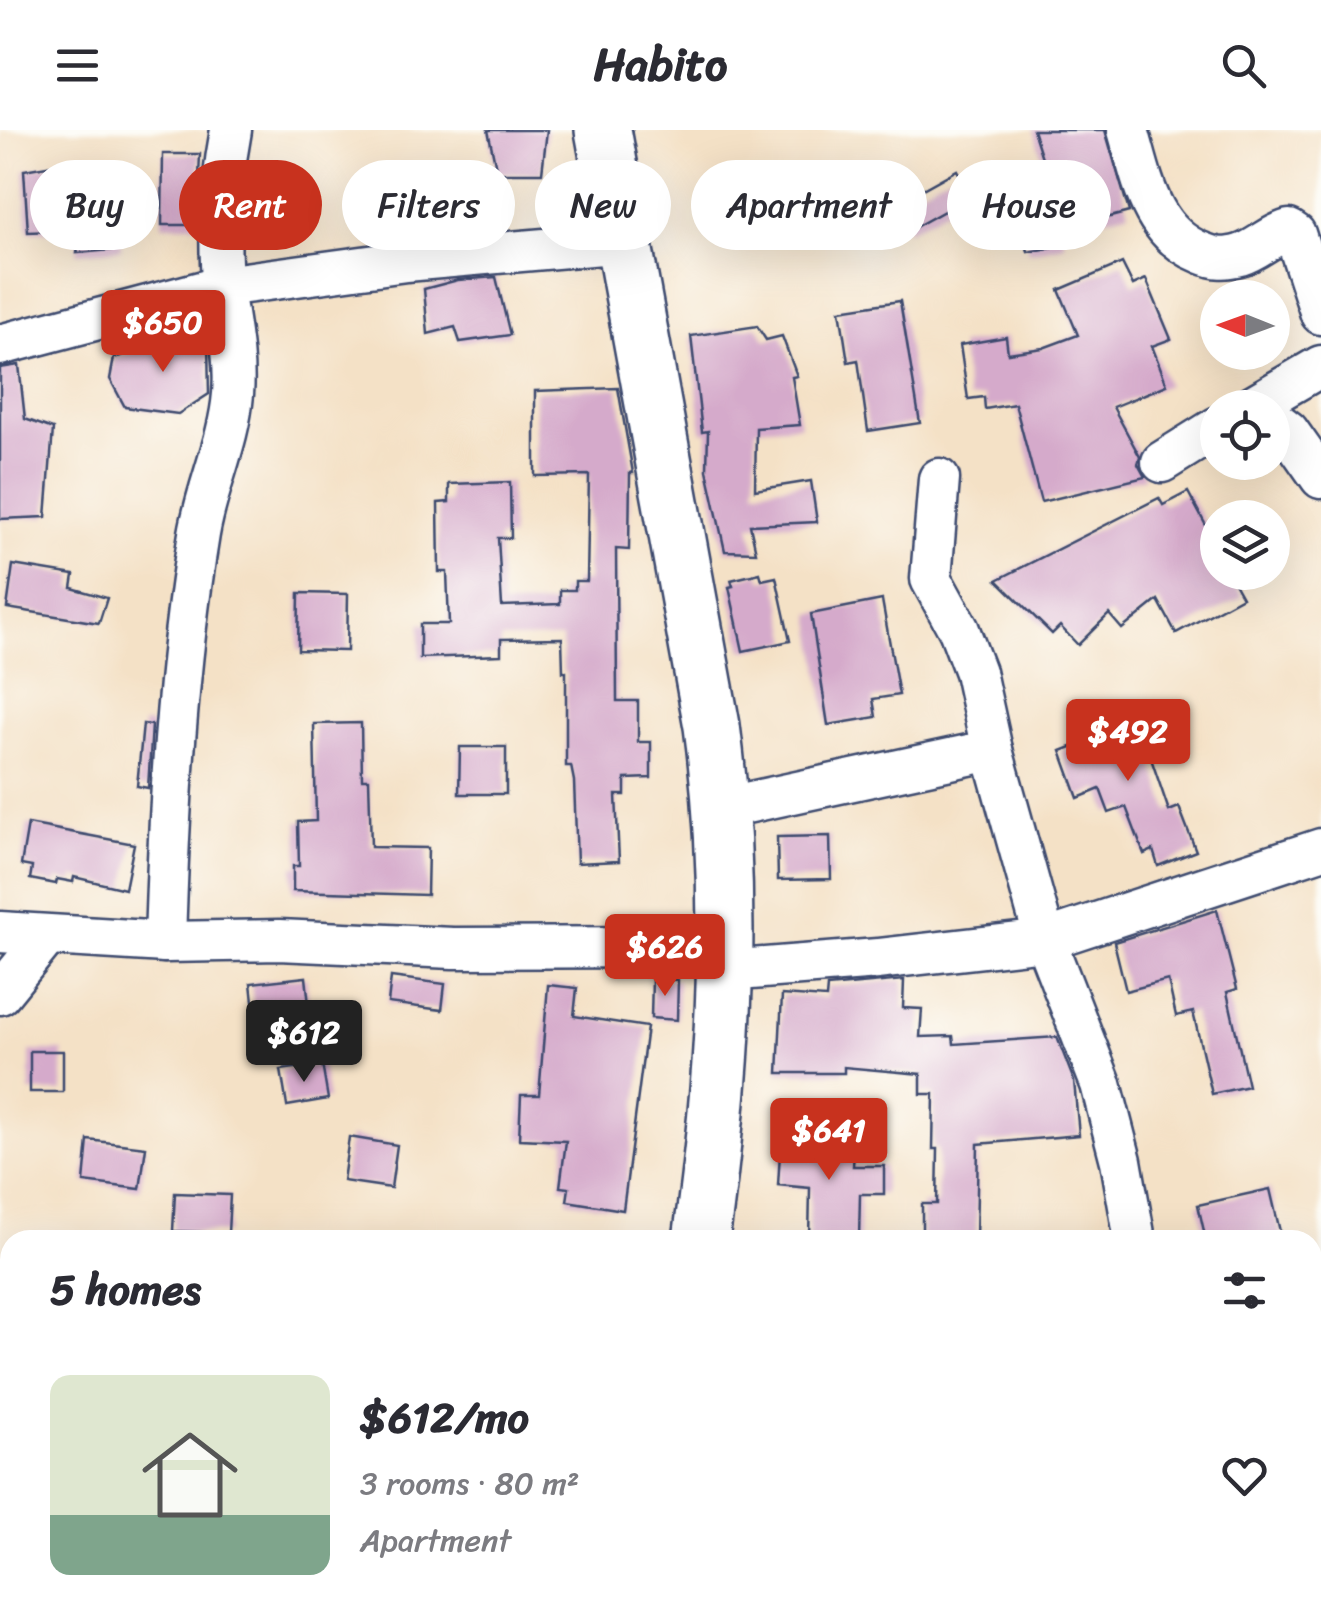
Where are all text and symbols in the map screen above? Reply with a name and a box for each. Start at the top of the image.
text: Habito [594,25,727,105]
icon: menu [50,38,105,93]
icon: search [1216,38,1271,93]
chip: Buy [30,160,159,250]
chip: Rent [179,160,322,250]
chip: Filters [342,160,515,250]
chip: New [535,160,671,250]
chip: Apartment [691,160,927,250]
chip: House [947,160,1111,250]
north arrow [1200,280,1290,370]
map controls [1200,280,1290,590]
pin: $650 [104,290,222,375]
text: $650 [123,294,203,351]
button: locate [1200,390,1290,480]
button: layers [1200,500,1290,590]
pin: $492 [1069,699,1187,784]
text: $492 [1088,703,1168,760]
pin: $626 [606,914,724,999]
text: $626 [627,918,703,975]
pin: $612 [245,1000,363,1085]
text: $612 [268,1004,340,1061]
pin: $641 [770,1098,888,1183]
text: $641 [792,1102,866,1159]
text: 5 homes [50,1253,201,1327]
icon: filters [1217,1263,1272,1318]
text: $612/mo [360,1381,529,1455]
icon: home [130,1415,250,1535]
icon: heart [1217,1448,1272,1503]
text: 3 rooms · 80 m² [360,1455,579,1512]
text: Apartment [360,1512,511,1569]

